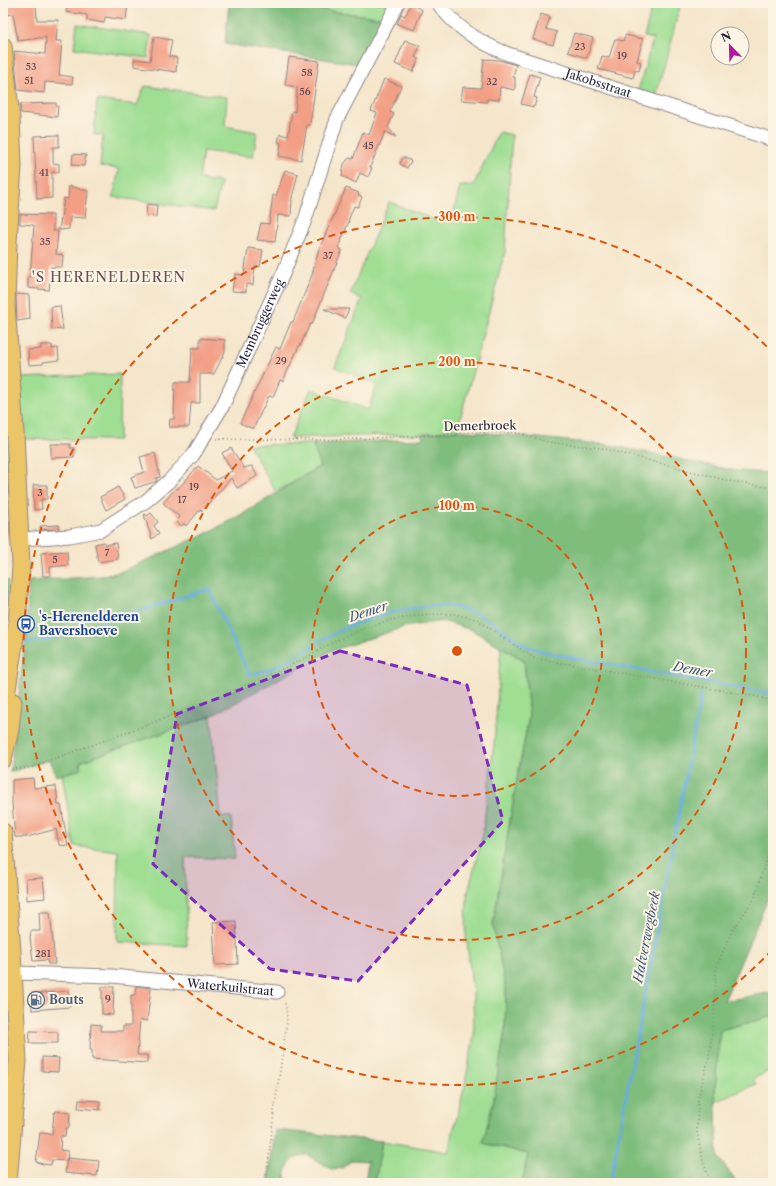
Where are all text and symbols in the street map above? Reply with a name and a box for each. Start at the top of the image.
north arrow [710,26,750,66]
text: N [719,28,734,45]
house number: 23 [574,40,586,53]
house number: 19 [617,49,627,62]
house number: 53 [26,60,36,73]
street label: Jakobsstraat [562,65,634,101]
house number: 58 [301,66,313,79]
house number: 51 [24,74,35,87]
house number: 32 [486,75,498,88]
house number: 56 [299,85,311,98]
house number: 45 [362,139,374,152]
house number: 41 [39,166,50,179]
text: 300 m [438,209,476,224]
house number: 35 [40,235,50,248]
house number: 37 [323,249,333,262]
district label: 'S HERENELDEREN [32,268,186,286]
street label: Membruggerweg [233,276,287,370]
house number: 29 [275,354,287,367]
text: 200 m [438,354,476,369]
street label: Demerbroek [444,417,517,434]
house number: 19 [189,480,199,493]
house number: 3 [37,486,43,499]
house number: 17 [177,493,187,506]
text: 100 m [439,498,475,513]
house number: 7 [105,546,110,559]
house number: 5 [52,553,58,566]
water label: Demer [346,597,390,625]
place label: 's-Herenelderen Bavershoeve [39,609,140,638]
bus stop icon: 's-Herenelderen Bavershoeve [16,614,36,634]
centre of rings [450,644,464,658]
water label: Demer [671,658,715,680]
water label: Halverwegbeek [629,890,663,985]
house number: 281 [35,947,52,960]
street label: Waterkuilstraat [185,975,275,999]
fuel station icon: Bouts [26,990,46,1010]
place label: Bouts [49,992,84,1007]
house number: 9 [105,992,111,1005]

